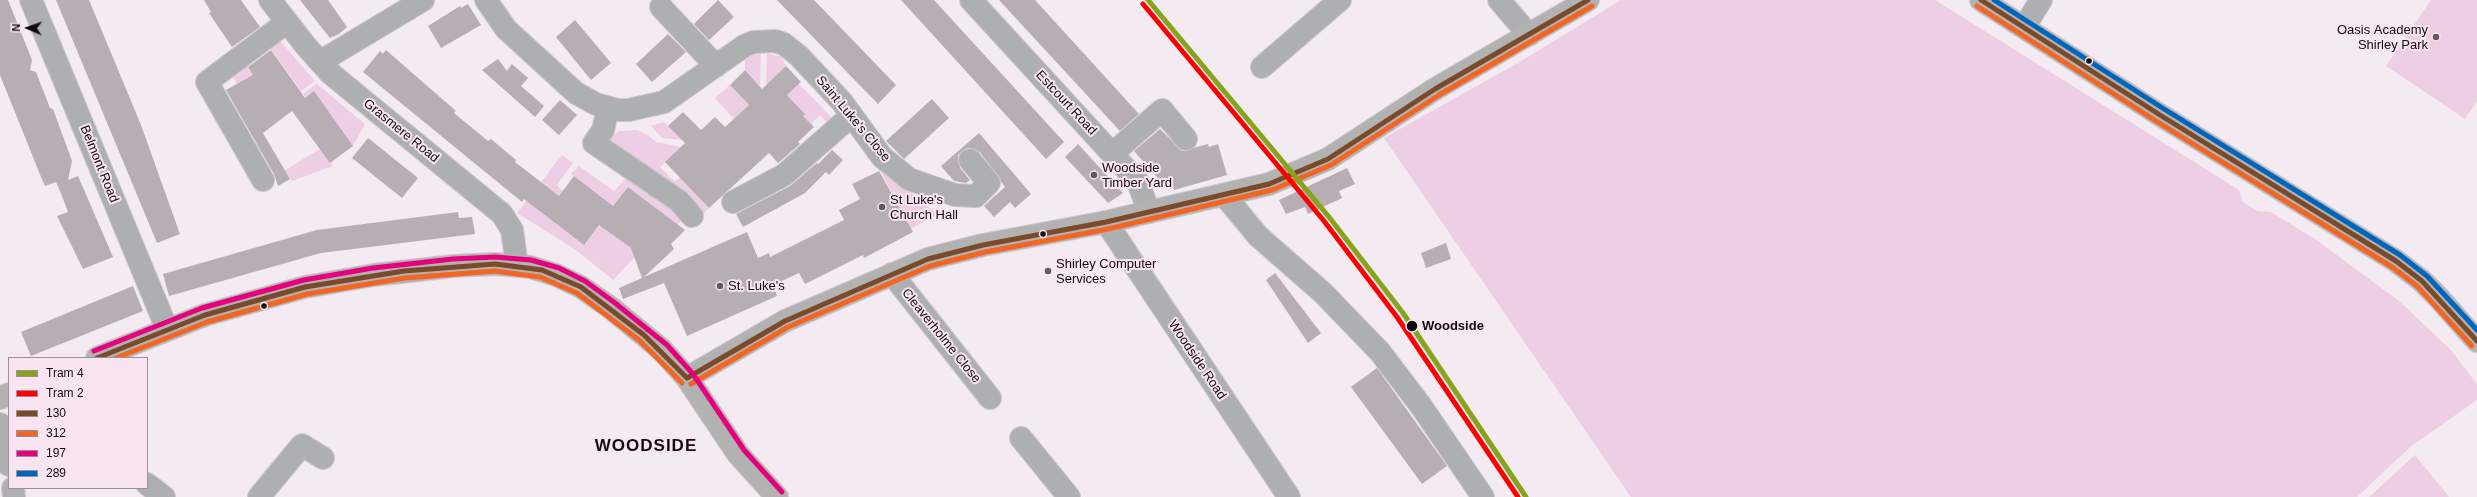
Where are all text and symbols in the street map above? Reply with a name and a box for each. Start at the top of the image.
north arrow [8,8,48,48]
place label: Oasis Academy Shirley Park [2337,22,2428,53]
text: N [10,23,22,32]
marker: Oasis Academy Shirley Park [2431,32,2441,42]
unlabelled marker [2084,56,2094,66]
street label: Estcourt Road [1032,68,1100,138]
street label: Saint Luke's Close [813,73,893,165]
street label: Grasmere Road [360,96,442,166]
street label: Belmont Road [76,123,122,205]
place label: Woodside Timber Yard [1102,160,1172,191]
marker: Woodside Timber Yard [1089,170,1099,180]
place label: St Luke's Church Hall [890,192,958,223]
marker: St Luke's Church Hall [877,202,887,212]
unlabelled marker [1038,229,1048,239]
place label: Shirley Computer Services [1056,256,1156,287]
marker: Shirley Computer Services [1043,266,1053,276]
place label: St. Luke's [728,278,785,294]
marker: St. Luke's [715,281,725,291]
street label: Cleaverholme Close [898,286,984,386]
unlabelled marker [259,301,269,311]
street label: Woodside Road [1165,317,1229,403]
place label: Woodside [1422,318,1484,334]
marker: Woodside [1405,319,1419,333]
legend [8,357,148,489]
text: Tram 4 [46,366,84,380]
text: Tram 2 [46,386,84,400]
text: 130 [46,406,66,420]
text: 312 [46,426,66,440]
district label: WOODSIDE [595,436,697,456]
text: 197 [46,446,66,460]
text: 289 [46,466,66,480]

